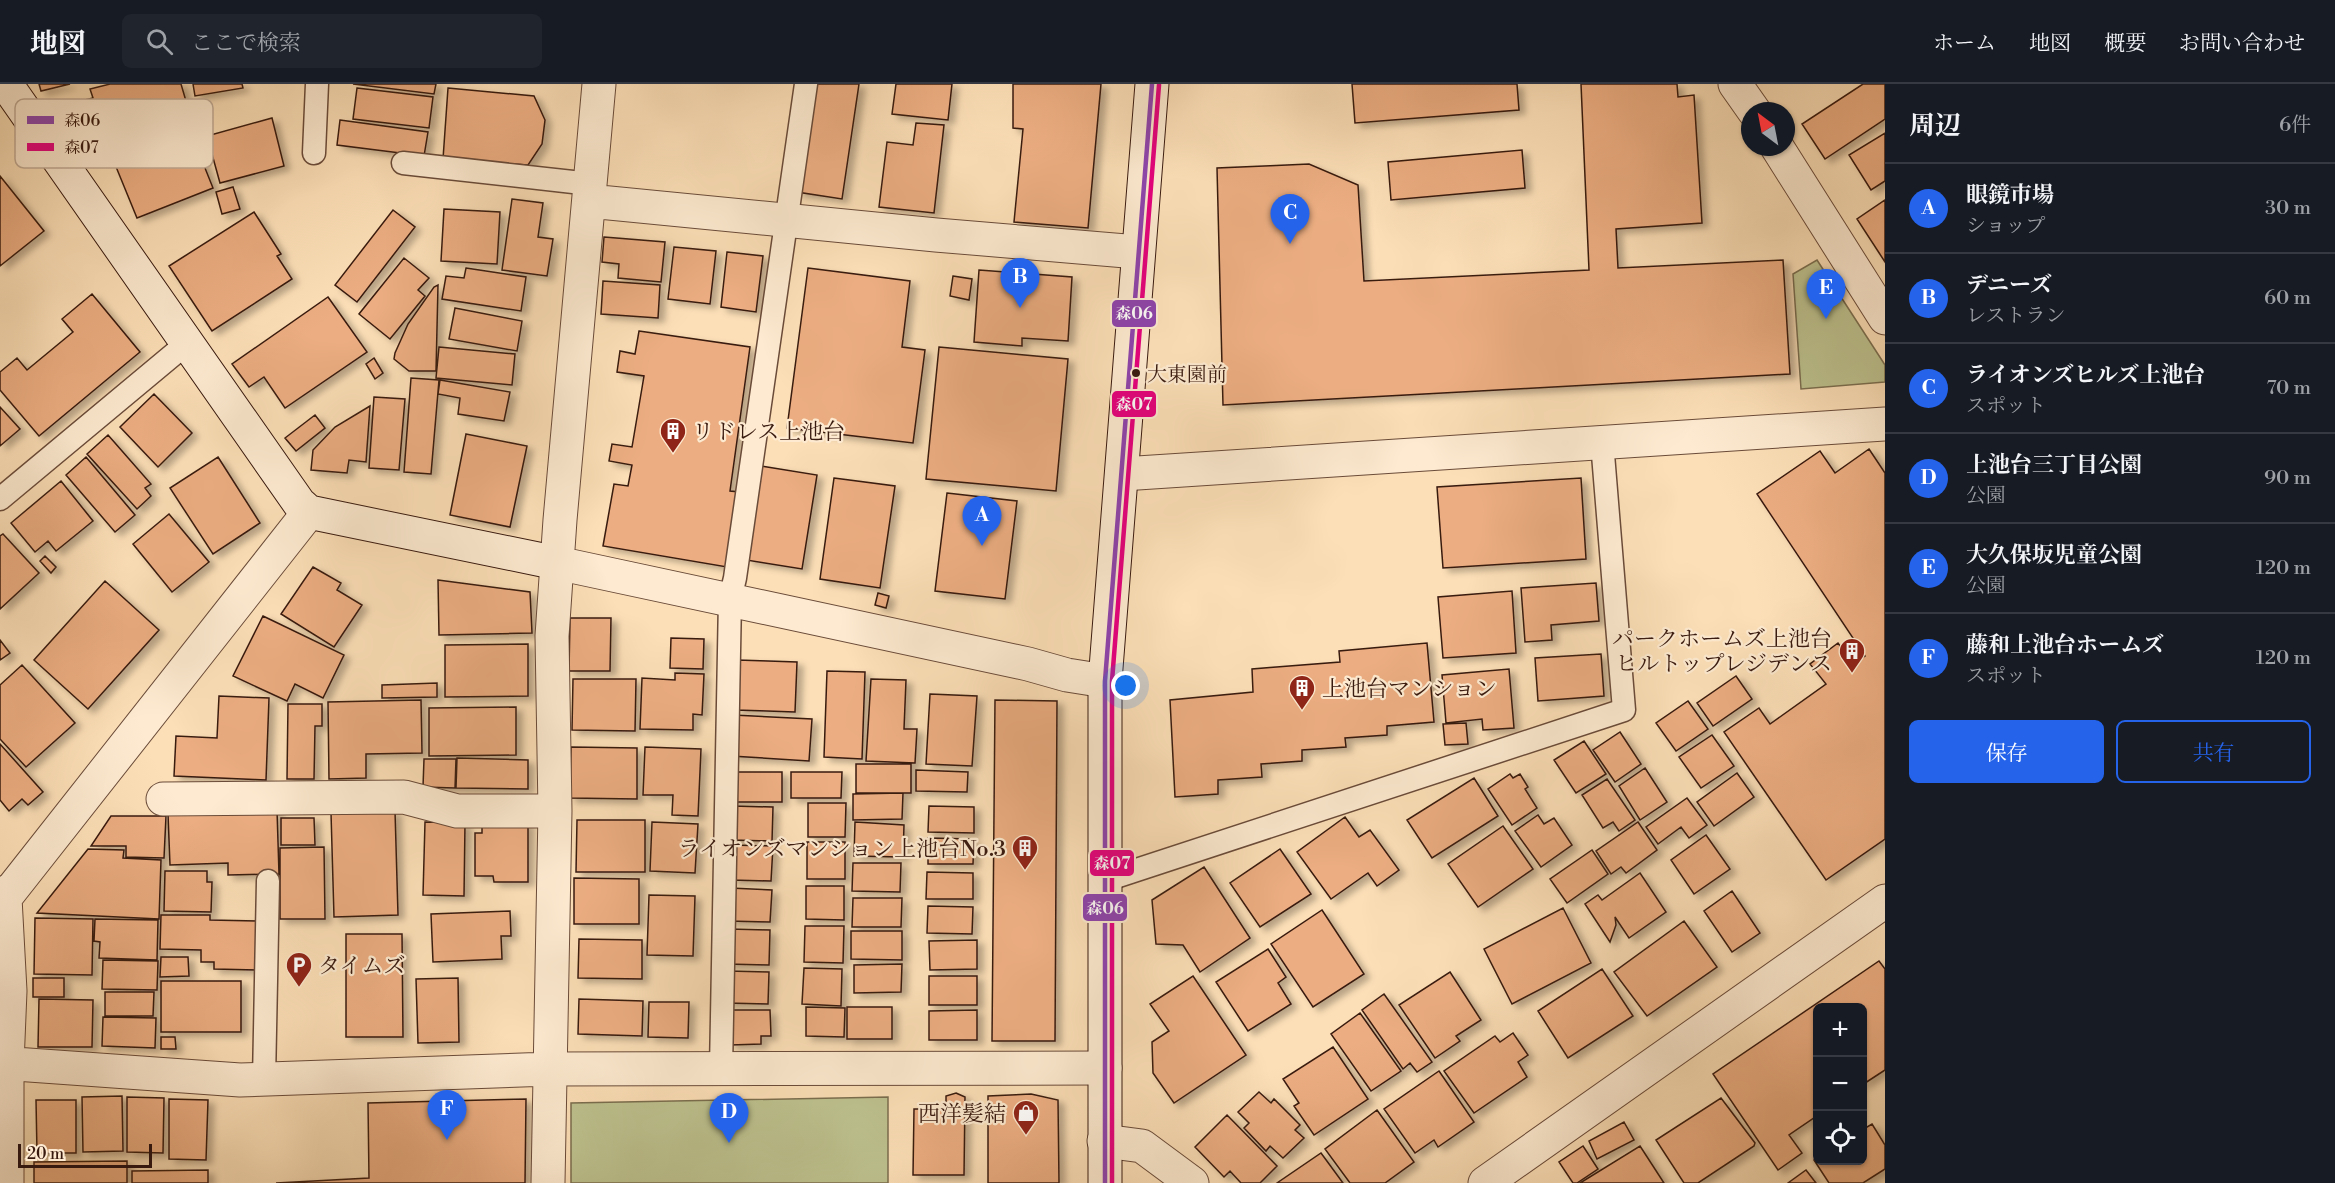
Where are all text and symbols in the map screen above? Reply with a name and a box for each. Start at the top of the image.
search box [122,14,542,68]
icon: search [143,25,176,58]
text: 地図 [30,27,86,62]
text: ここで検索 [191,30,301,57]
text: ホーム [1933,31,1996,57]
text: 地図 [2029,31,2071,57]
text: 概要 [2104,31,2146,57]
text: お問い合わせ [2179,31,2305,57]
legend [15,99,213,168]
north arrow [1741,102,1795,156]
text: 周辺 [1909,110,1961,142]
text: 森06 [64,111,101,131]
text: 6件 [2279,113,2311,138]
text: 森07 [64,138,98,158]
text: 眼鏡市場 [1966,182,2054,209]
pin: C [1270,194,1310,244]
text: A [1921,196,1936,221]
text: 30 m [2265,196,2311,221]
text: ショップ [1966,214,2046,239]
pin: B [1000,258,1040,308]
pin: E [1806,270,1846,319]
text: デニーズ [1966,272,2052,299]
text: B [1921,286,1936,311]
text: 60 m [2264,286,2311,311]
line badge: 森06 [1111,299,1157,328]
text: 森06 [1115,304,1153,324]
text: レストラン [1966,304,2065,329]
text: ライオンズヒルズ上池台 [1966,362,2205,389]
place label: 大東園前 [1147,363,1227,388]
marker: 大東園前 [1130,367,1142,379]
text: C [1921,376,1936,401]
text: 70 m [2267,376,2311,401]
line badge: 森07 [1111,390,1157,418]
text: スポット [1966,394,2046,419]
text: 森07 [1116,395,1153,415]
building icon: リドレス上池台 [658,416,688,454]
place label: リドレス上池台 [692,419,845,446]
text: 上池台三丁目公園 [1966,452,2142,479]
text: D [1921,466,1936,491]
text: 90 m [2264,466,2311,491]
text: 公園 [1966,484,2006,509]
pin: A [962,496,1002,546]
text: 大久保坂児童公園 [1966,542,2142,569]
text: E [1922,556,1935,581]
text: 120 m [2256,556,2311,581]
text: 公園 [1966,574,2006,599]
place label: パークホームズ上池台 ヒルトップレジデンス [1612,626,1832,678]
text: 藤和上池台ホームズ [1966,632,2164,659]
building icon: パークホームズ上池台 ヒルトップレジデンス [1837,636,1867,674]
text: F [1921,646,1936,671]
text: 120 m [2256,646,2311,671]
text: スポット [1966,664,2046,689]
your location [1111,671,1140,700]
building icon: 上池台マンション [1287,673,1317,711]
place label: 上池台マンション [1322,676,1497,703]
button: 保存 [1909,720,2104,783]
button: 共有 [2116,720,2311,783]
building icon: ライオンズマンション上池台No.3 [1010,833,1040,871]
place label: ライオンズマンション上池台No.3 [678,836,1006,863]
line badge: 森07 [1089,849,1135,877]
text: 森07 [1094,854,1131,874]
line badge: 森06 [1082,893,1128,922]
text: 森06 [1086,899,1124,919]
parking icon: タイムズ [284,950,314,988]
place label: タイムズ [318,953,406,980]
map controls [1813,1003,1867,1165]
button: + [1813,1003,1867,1057]
button: − [1813,1057,1867,1111]
pin: F [428,1090,466,1140]
pin: D [710,1094,748,1143]
shop icon: 西洋髪結 [1011,1098,1041,1136]
place label: 西洋髪結 [918,1101,1006,1128]
button: locate [1813,1111,1867,1165]
scale bar [18,1141,152,1168]
text: 20 m [27,1144,64,1164]

